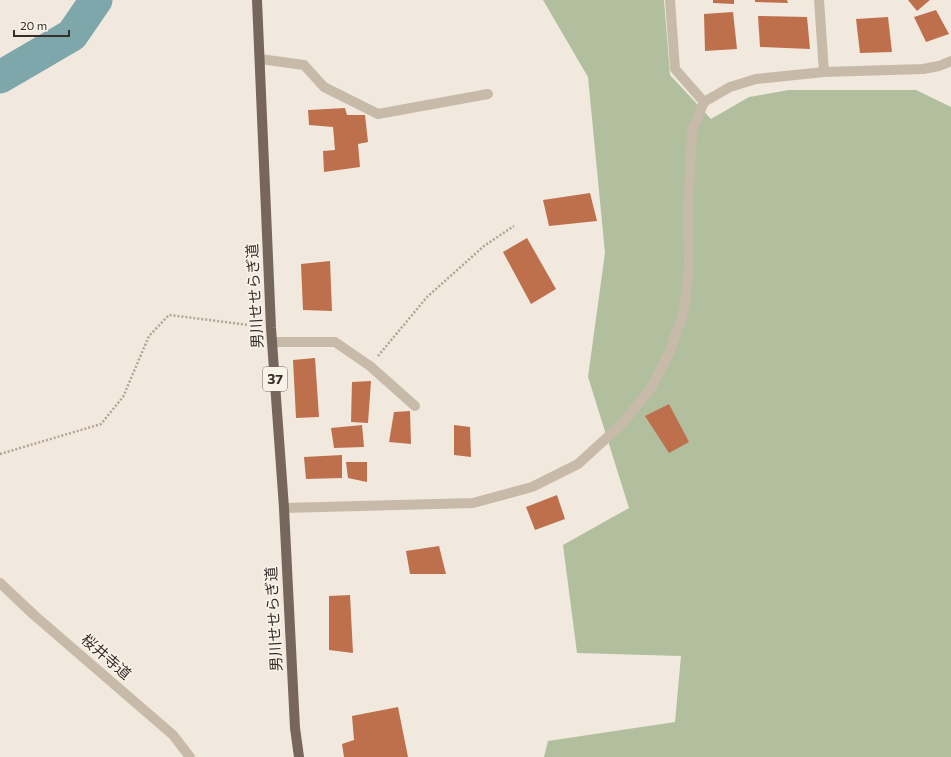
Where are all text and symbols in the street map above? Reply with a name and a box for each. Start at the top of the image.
scale bar [14,12,69,38]
text: 20 m [20,18,47,32]
street label: 男川せせらぎ道 [242,243,266,349]
road number: 37 [263,367,287,391]
street label: 男川せせらぎ道 [261,566,285,672]
street label: 桜井寺道 [78,630,135,683]

